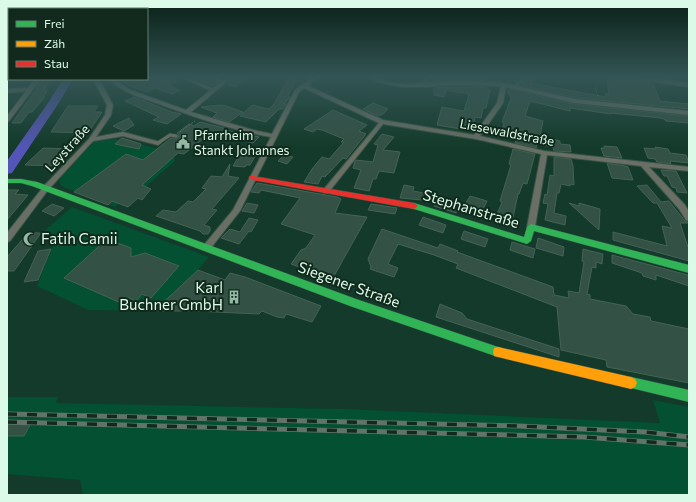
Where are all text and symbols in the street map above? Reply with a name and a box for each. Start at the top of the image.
legend [8,8,148,80]
text: Frei [44,16,65,30]
text: Zäh [44,36,65,50]
text: Stau [44,56,69,70]
street label: Liesewaldstraße [458,115,556,149]
street label: Leystraße [41,121,93,175]
place label: Pfarrheim Stankt Johannes [194,127,289,158]
public building icon: Pfarrheim Stankt Johannes [175,134,191,150]
street label: Stephanstraße [421,185,522,231]
place label: Fatih Camii [41,229,118,247]
mosque icon: Fatih Camii [22,231,38,247]
street label: Siegener Straße [296,257,403,311]
place label: Karl Buchner GmbH [119,278,223,313]
building icon: Karl Buchner GmbH [226,289,242,305]

